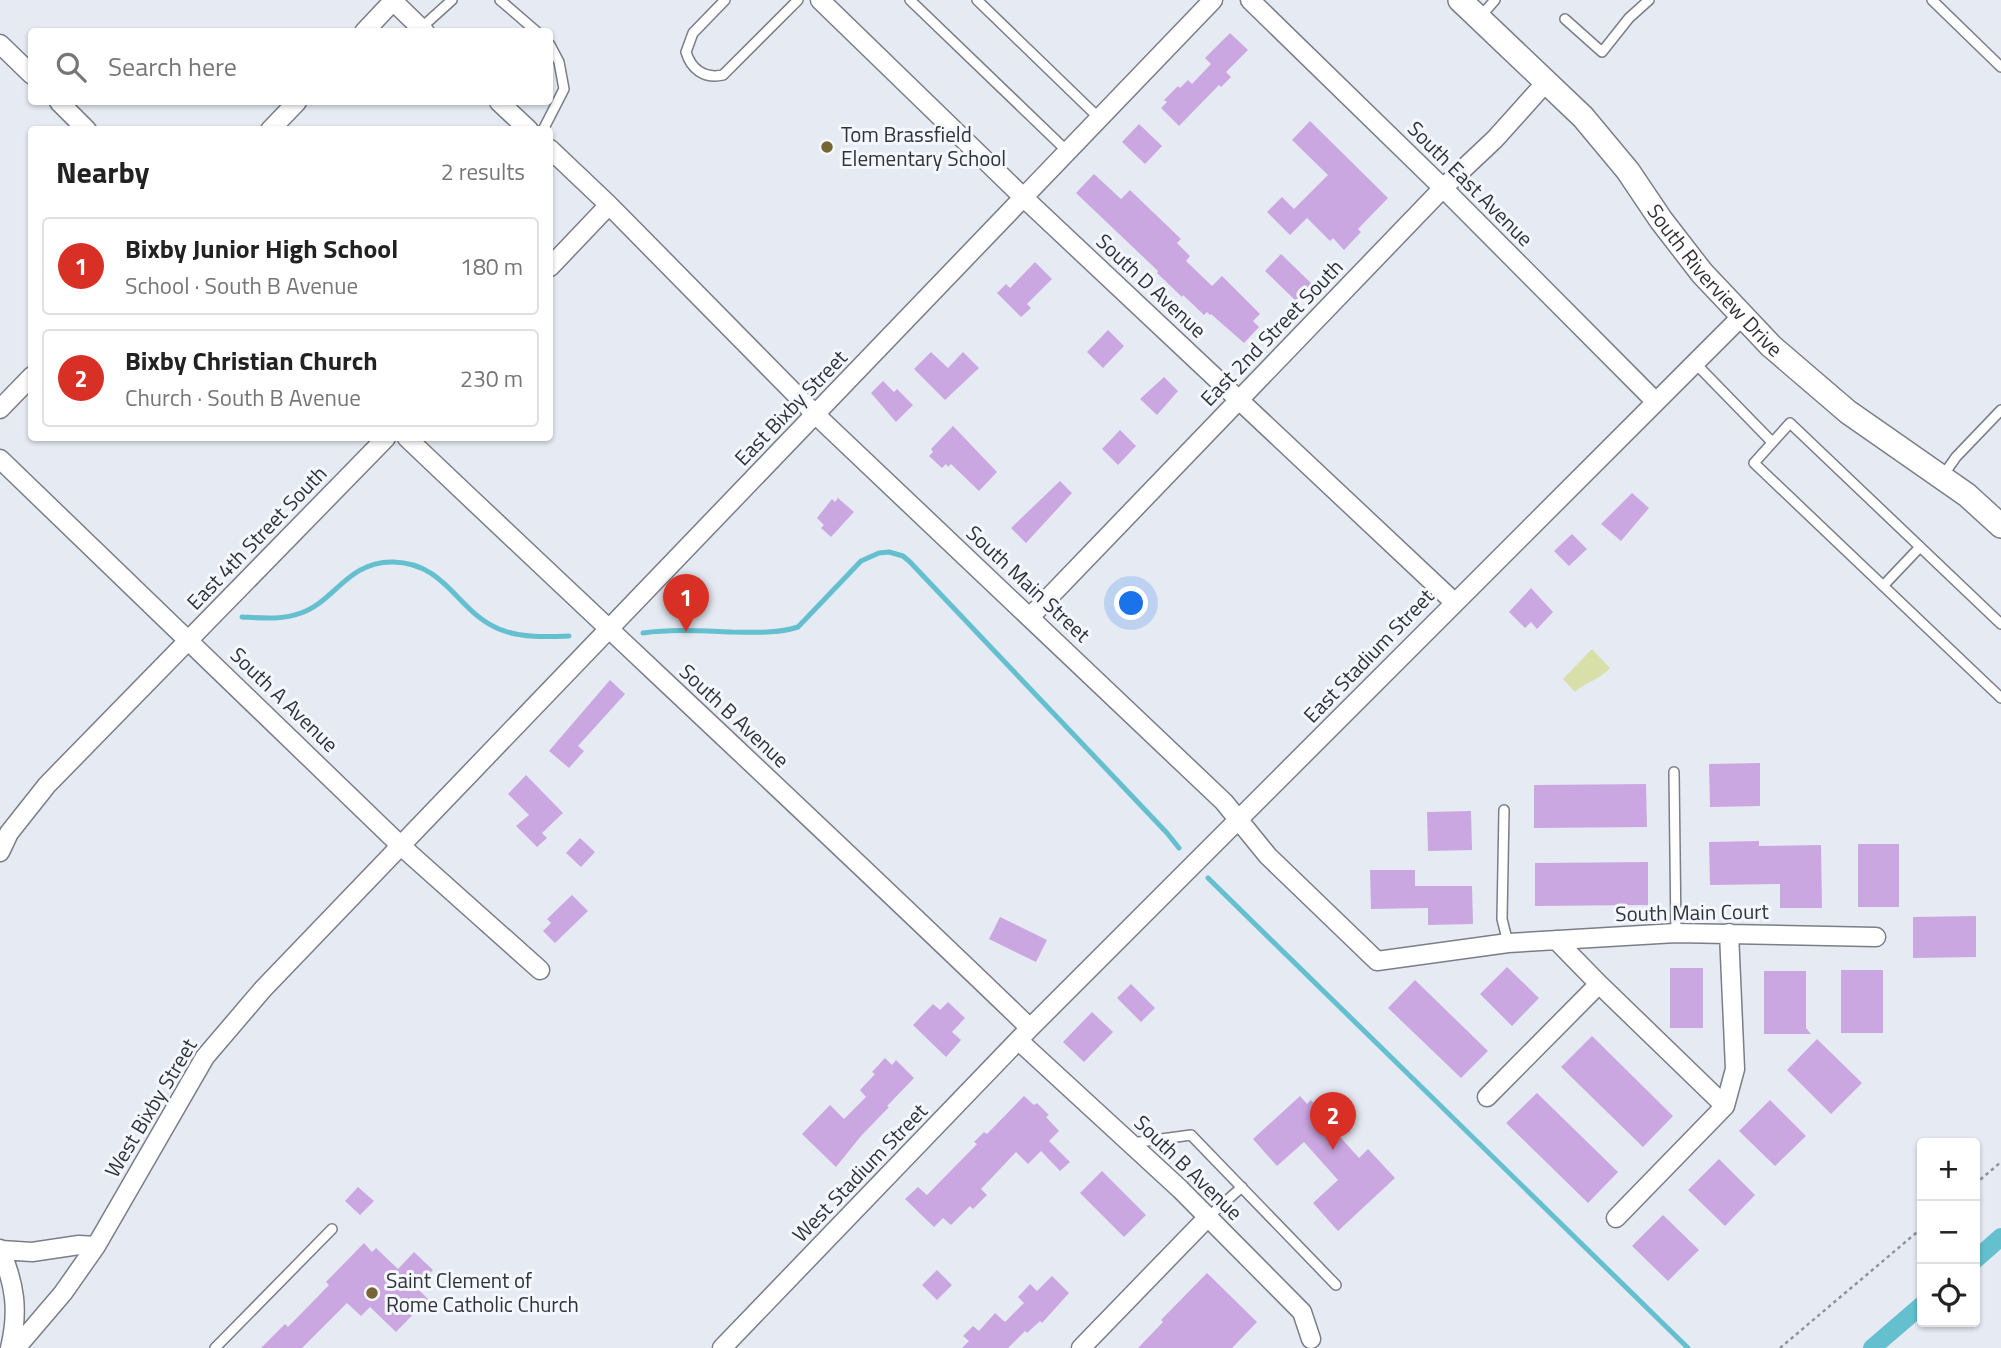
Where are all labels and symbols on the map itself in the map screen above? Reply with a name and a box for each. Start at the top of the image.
street label: South East Avenue [1401,113,1541,253]
place label: Tom Brassfield Elementary School [841,118,1006,174]
marker: Tom Brassfield Elementary School [819,139,835,155]
street label: South Riverview Drive [1640,197,1790,364]
street label: South D Avenue [1089,226,1214,345]
street label: East 2nd Street South [1192,252,1350,413]
street label: East Bixby Street [726,342,855,473]
street label: East 4th Street South [179,458,334,617]
street label: South Main Street [959,517,1098,650]
pin: 1 [663,574,709,632]
street label: East Stadium Street [1296,580,1441,730]
your location [1114,586,1148,620]
street label: South A Avenue [223,639,346,759]
street label: South B Avenue [673,656,797,775]
street label: South Main Court [1615,895,1770,929]
street label: West Bixby Street [96,1031,205,1183]
pin: 2 [1310,1092,1356,1150]
street label: West Stadium Street [784,1095,935,1249]
street label: South B Avenue [1127,1107,1250,1227]
place label: Saint Clement of Rome Catholic Church [386,1264,579,1320]
marker: Saint Clement of Rome Catholic Church [364,1285,380,1301]

